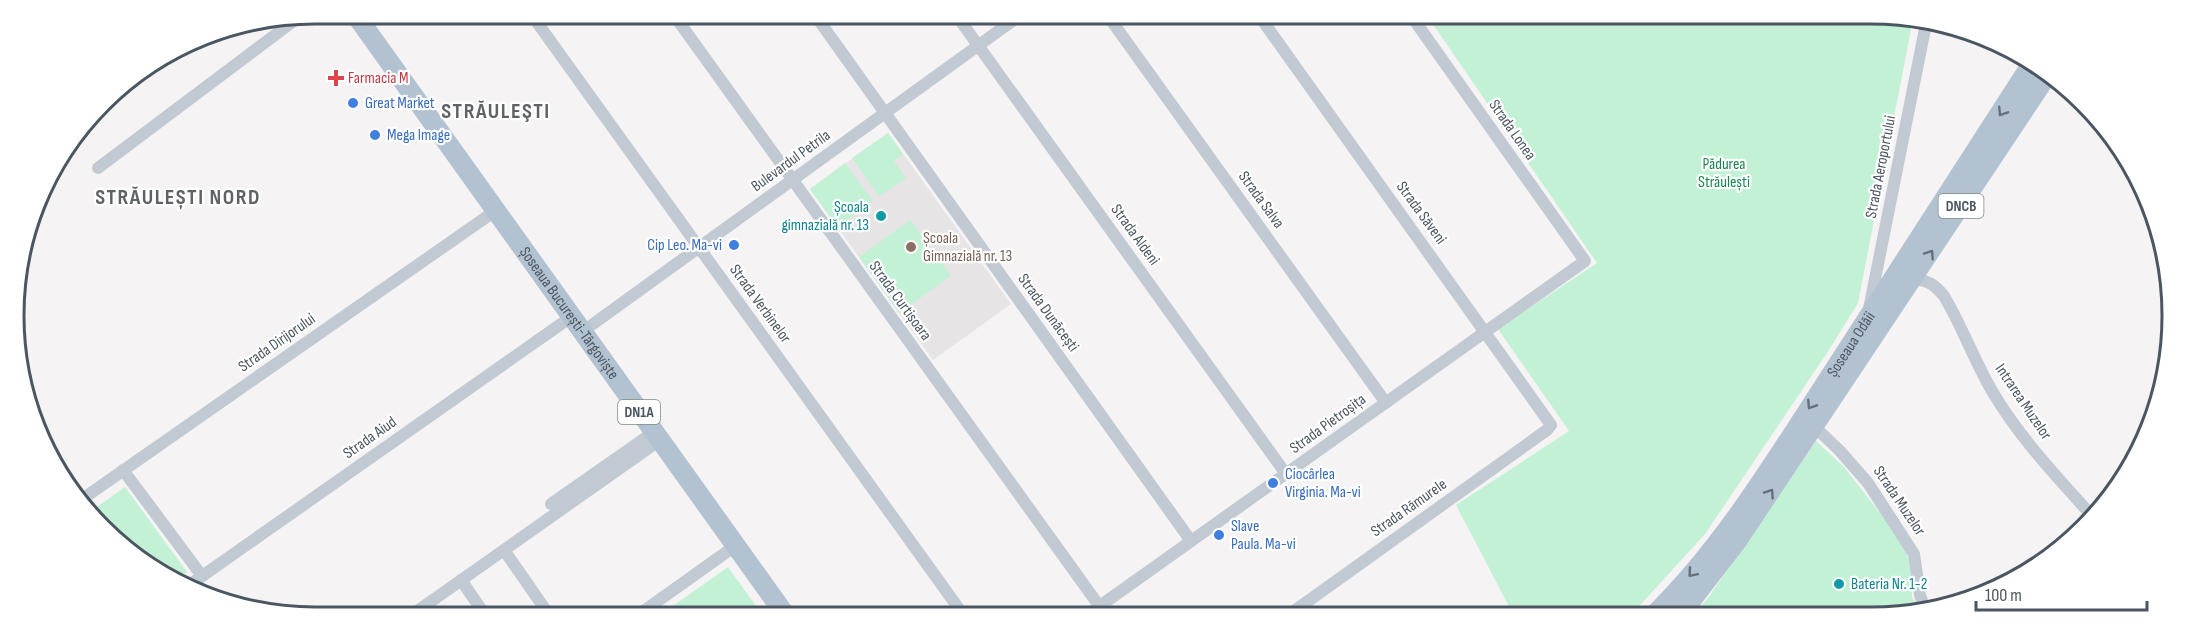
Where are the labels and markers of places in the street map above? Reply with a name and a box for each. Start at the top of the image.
place label: Farmacia M [348,69,409,88]
marker: Farmacia M [329,71,343,85]
place label: Great Market [365,94,435,113]
marker: Great Market [346,96,360,110]
place label: Mega Image [387,126,450,145]
marker: Mega Image [368,128,382,142]
place label: Școala gimnazială nr. 13 [781,198,869,235]
marker: Școala gimnazială nr. 13 [874,209,888,223]
place label: Școala Gimnazială nr. 13 [923,229,1012,266]
place label: Cip Leo. Ma-vi [647,236,722,255]
marker: Cip Leo. Ma-vi [727,238,741,252]
marker: Școala Gimnazială nr. 13 [904,240,918,254]
place label: Ciocârlea Virginia. Ma-vi [1285,465,1361,502]
marker: Ciocârlea Virginia. Ma-vi [1266,476,1280,490]
place label: Slave Paula. Ma-vi [1231,517,1296,554]
marker: Slave Paula. Ma-vi [1212,528,1226,542]
place label: Bateria Nr. 1-2 [1851,575,1927,594]
marker: Bateria Nr. 1-2 [1832,577,1846,591]

